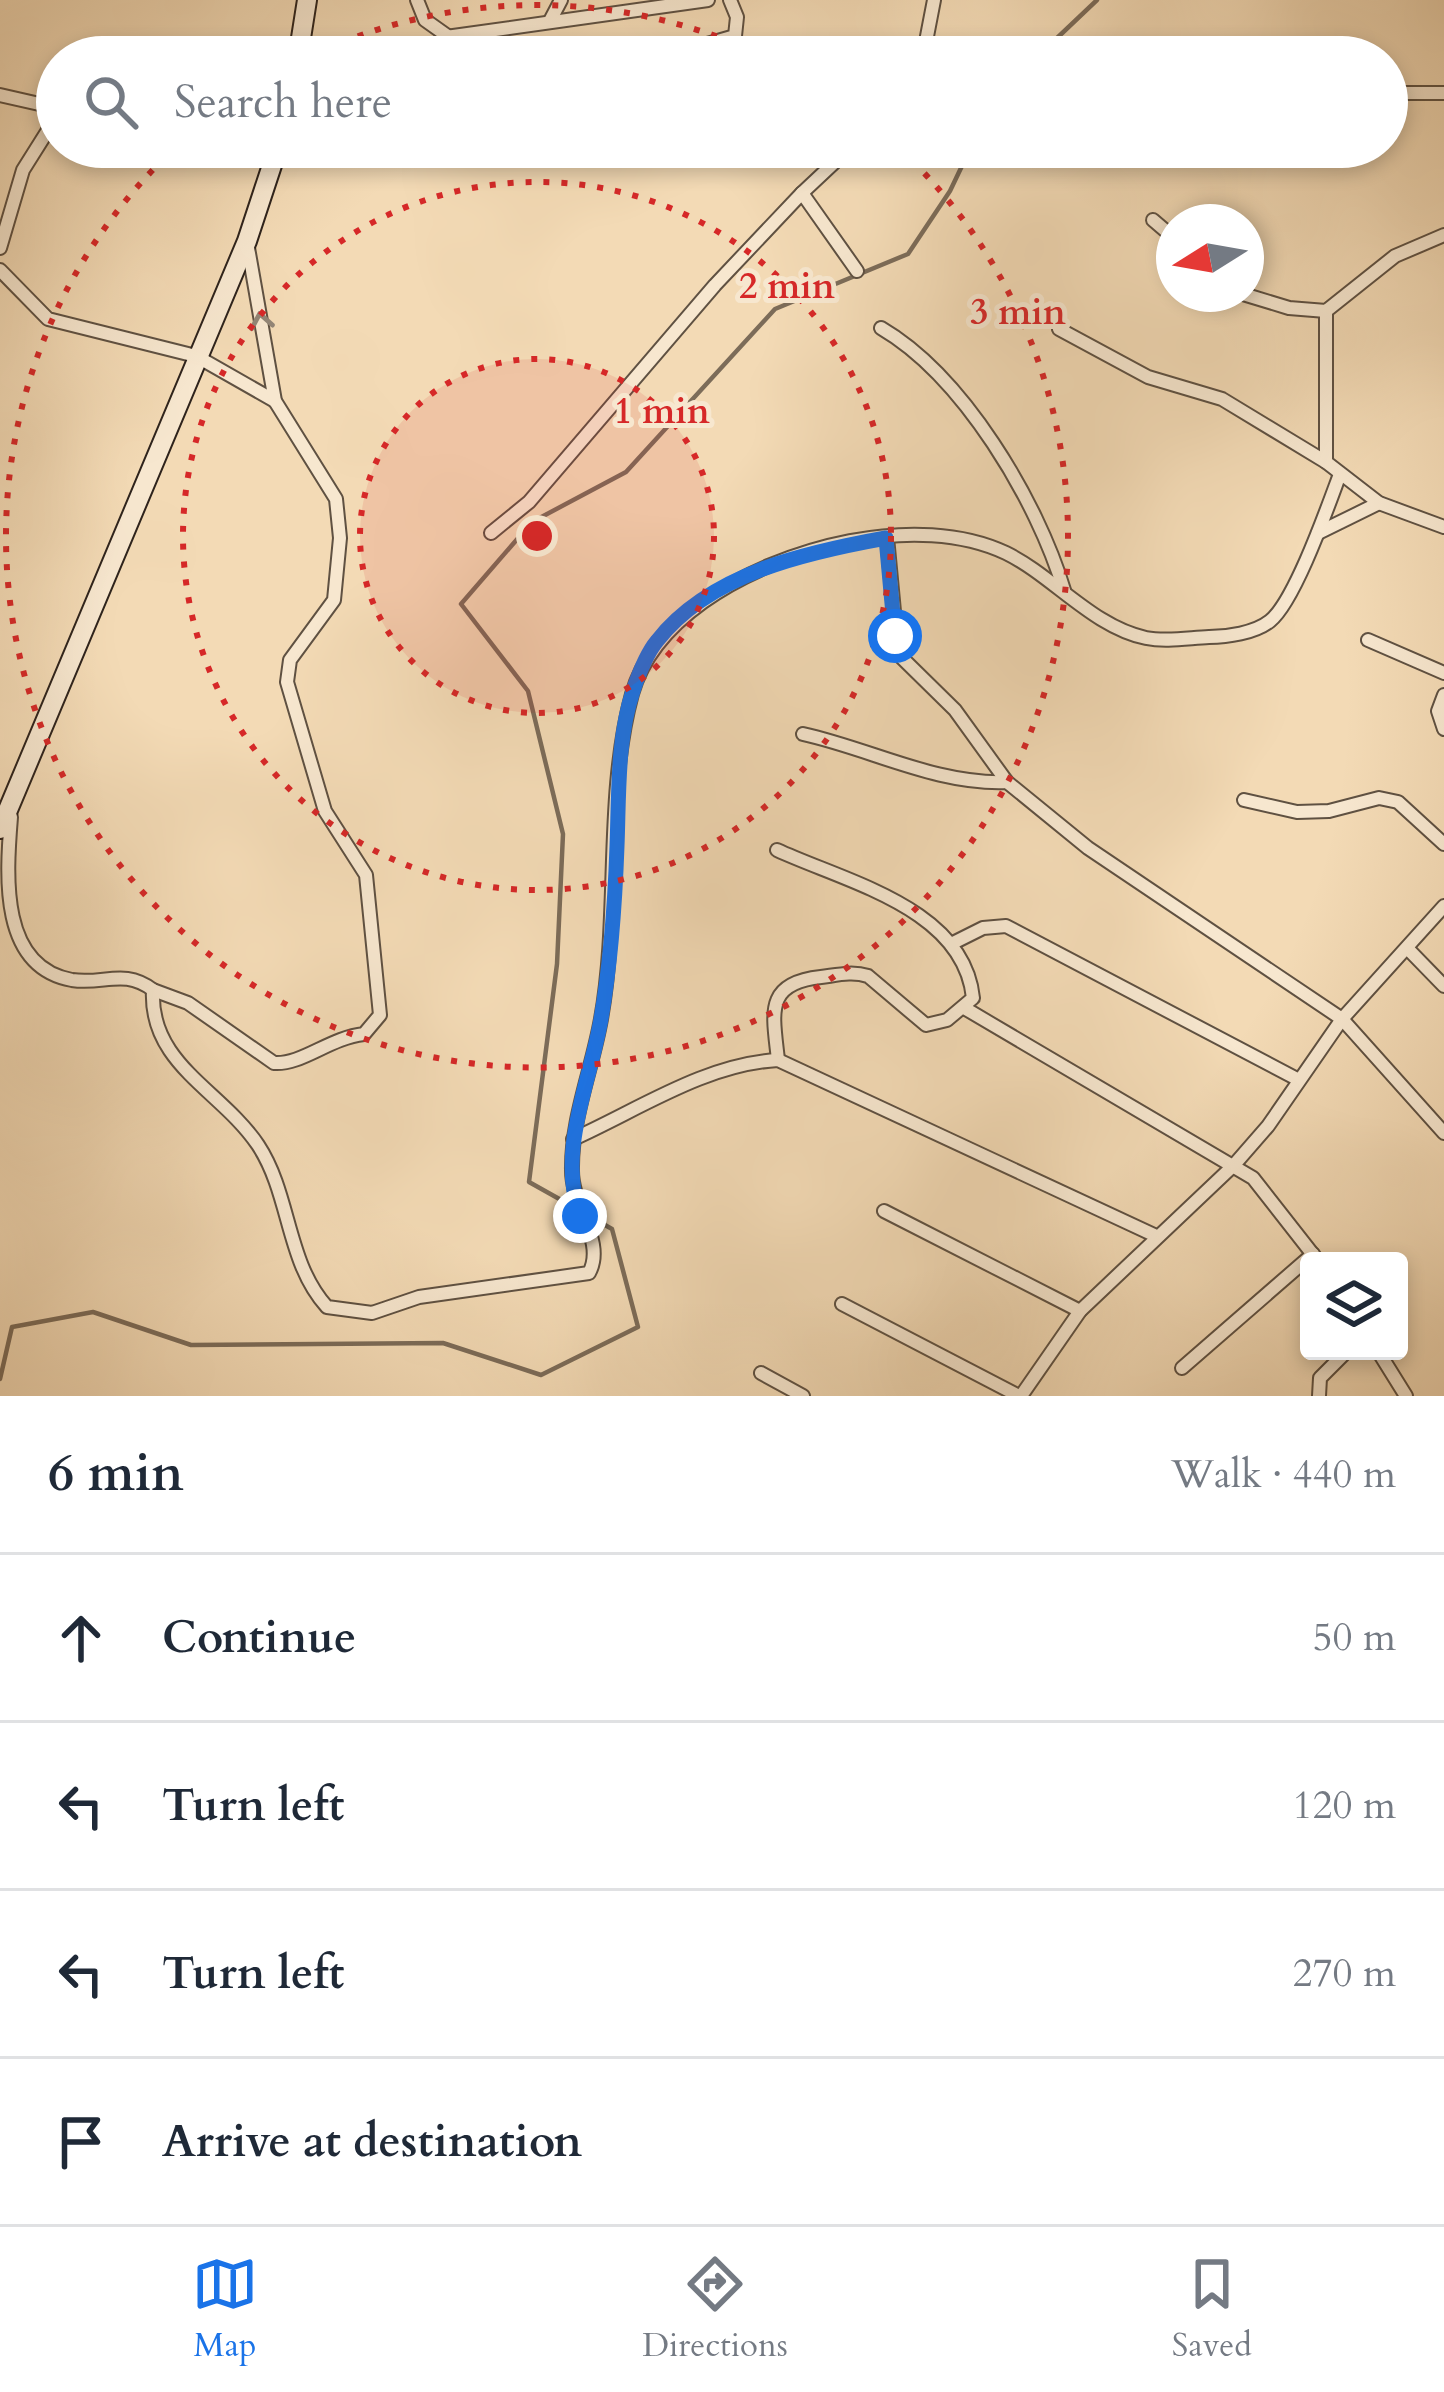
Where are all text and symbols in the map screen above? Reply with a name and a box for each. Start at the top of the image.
search box [36,36,1408,168]
icon: search [78,69,144,135]
text: Search here [174,72,392,133]
north arrow [1156,204,1264,312]
text: 2 min [739,262,835,311]
text: 3 min [970,288,1066,337]
one-way arrow [249,311,274,331]
text: 1 min [614,387,710,436]
centre of rings [516,515,558,557]
route start [868,609,922,663]
route end [553,1189,607,1243]
map controls [1300,1252,1408,1360]
button: layers [1300,1252,1408,1360]
text: 6 min [48,1439,184,1509]
text: Walk · 440 m [1171,1448,1396,1501]
icon: ahead [48,1605,114,1671]
text: Continue [162,1607,356,1668]
text: 50 m [1313,1611,1396,1664]
icon: left [48,1773,114,1839]
text: Turn left [162,1775,344,1836]
text: 120 m [1293,1779,1396,1832]
icon: left [48,1941,114,2007]
text: Turn left [162,1943,344,2004]
text: 270 m [1293,1947,1396,2000]
icon: arrive [48,2109,114,2175]
text: Arrive at destination [162,2111,582,2172]
tab: Map [192,2251,258,2368]
tab: Directions [642,2251,788,2368]
tab: Saved [1172,2251,1252,2368]

